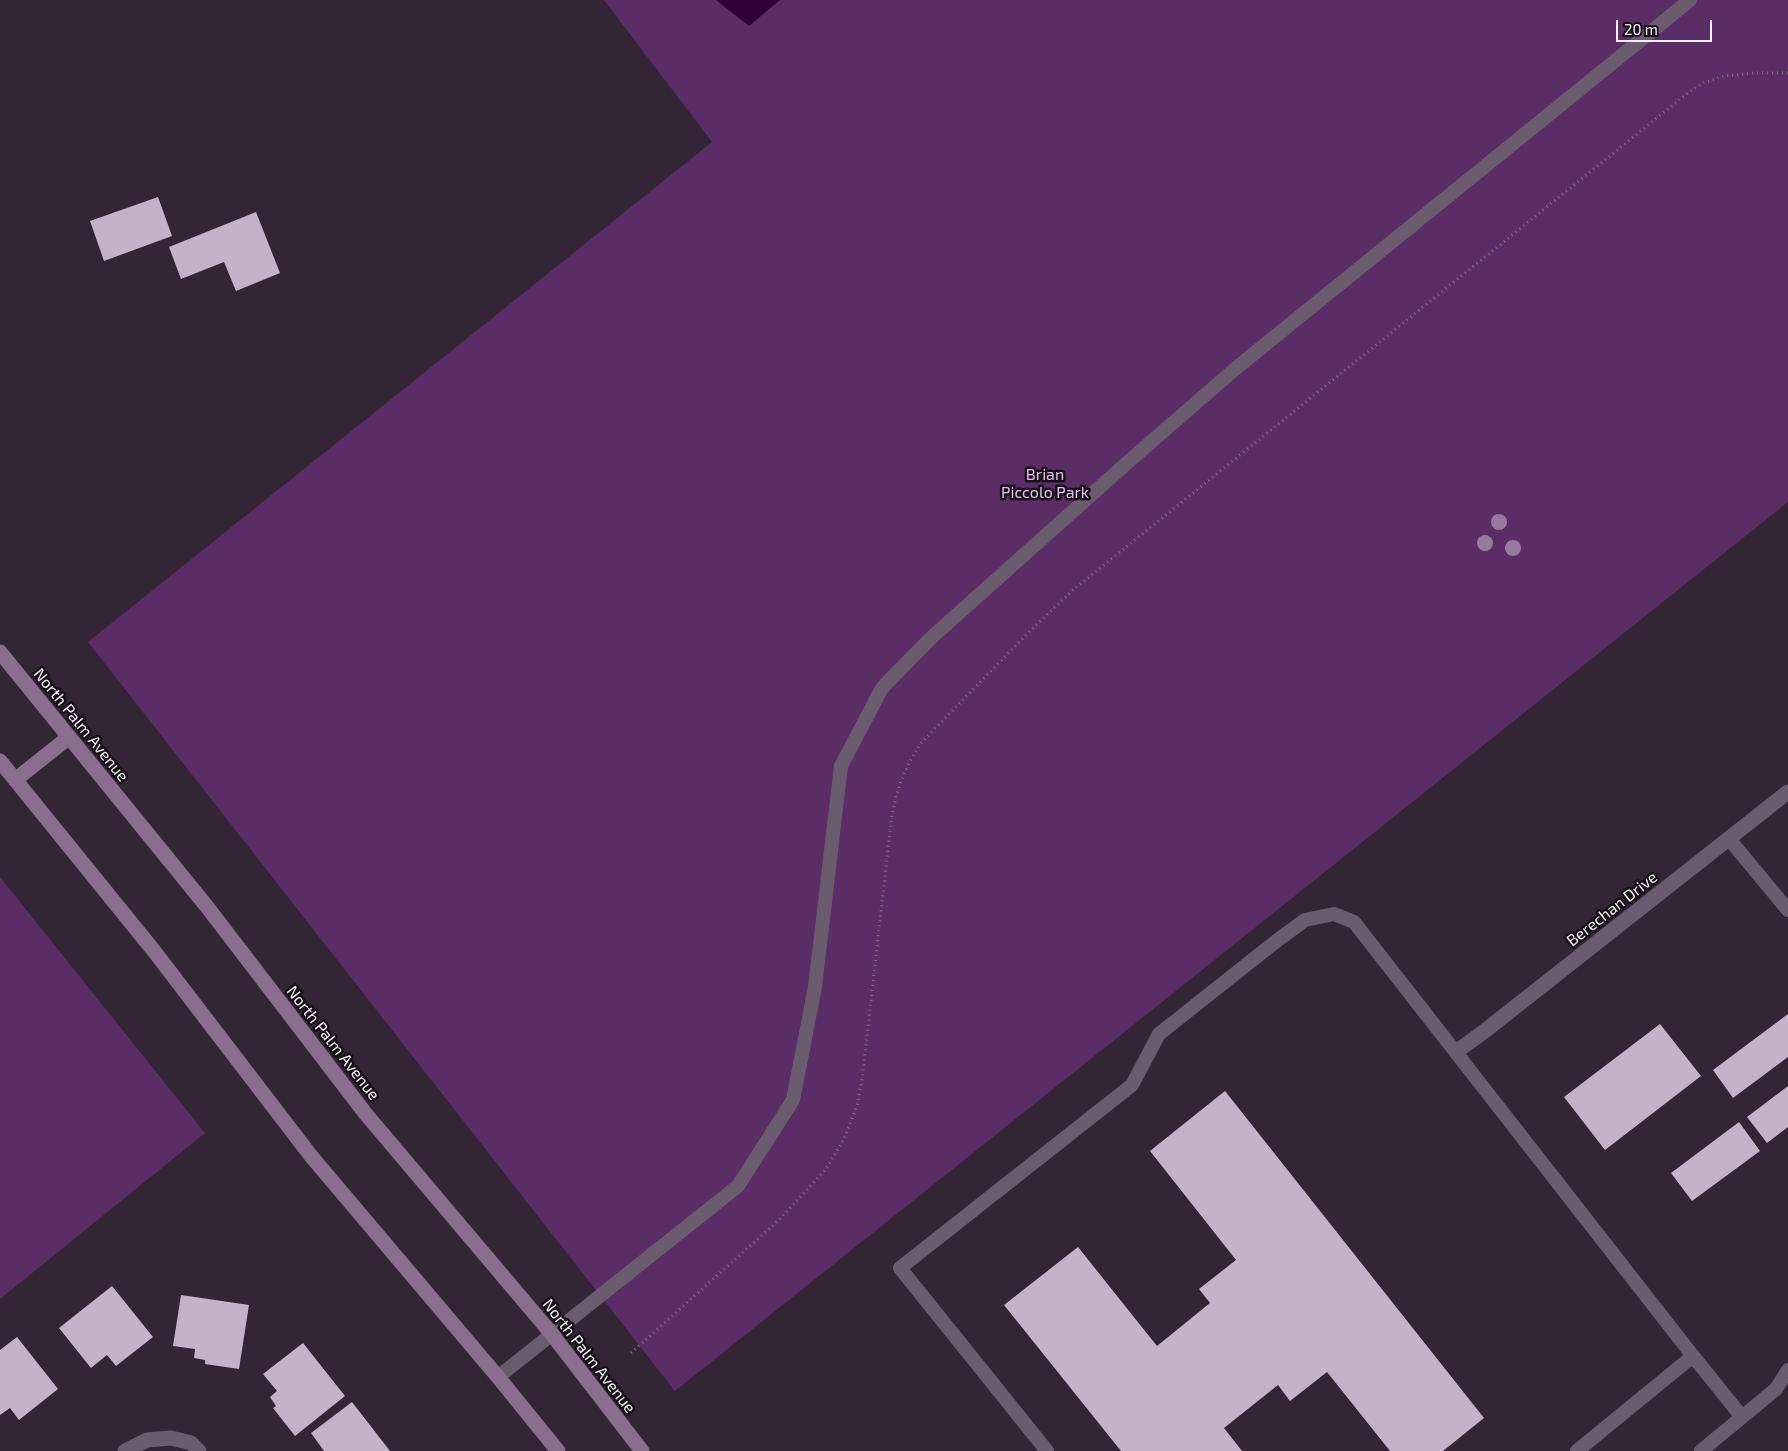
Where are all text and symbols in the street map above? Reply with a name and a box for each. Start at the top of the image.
scale bar [1618,10,1714,42]
text: 20 m [1624,20,1658,38]
park label: Brian Piccolo Park [1001,465,1089,503]
street label: North Palm Avenue [30,665,132,785]
street label: Berechan Drive [1563,868,1661,950]
street label: North Palm Avenue [282,982,384,1104]
street label: North Palm Avenue [538,1295,640,1417]

